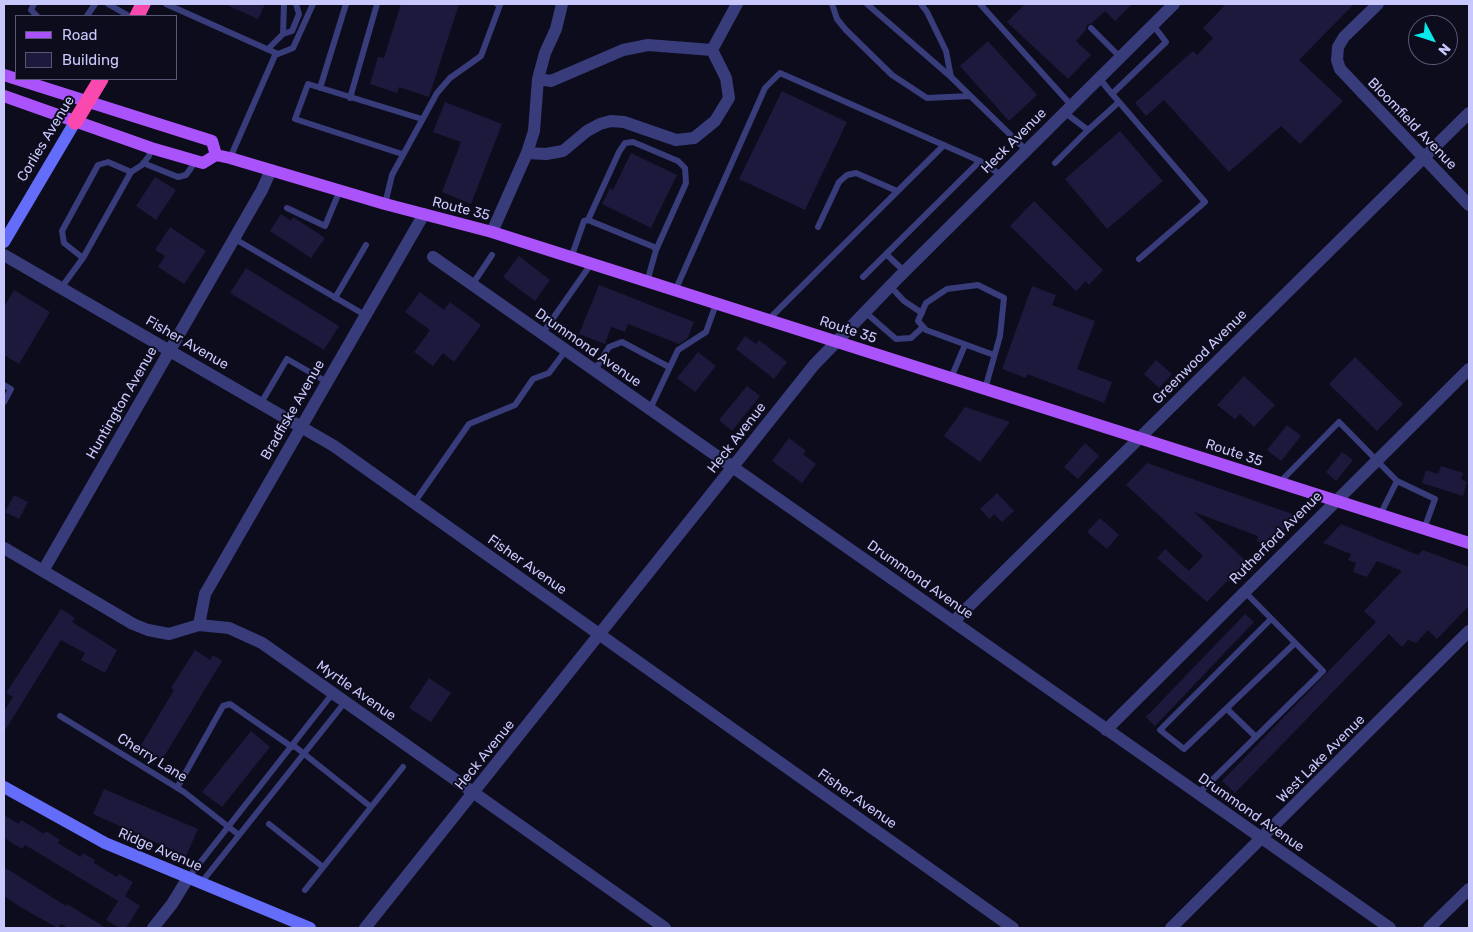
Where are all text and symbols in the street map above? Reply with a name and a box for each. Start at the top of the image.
legend [15,15,178,80]
north arrow [1408,15,1458,65]
text: Road [62,26,98,44]
text: N [1434,40,1454,59]
text: Building [62,51,119,69]
street label: Bloomfield Avenue [1364,75,1460,173]
street label: Corlies Avenue [14,93,78,185]
street label: Heck Avenue [978,105,1050,177]
street label: Route 35 [430,194,492,224]
street label: Drummond Avenue [532,305,644,391]
street label: Greenwood Avenue [1149,306,1251,408]
street label: Fisher Avenue [143,313,231,373]
street label: Route 35 [817,313,879,347]
street label: Huntington Avenue [83,344,161,462]
street label: Bradfiske Avenue [258,357,328,463]
street label: Heck Avenue [704,399,770,477]
street label: Route 35 [1203,436,1265,470]
street label: Rutherford Avenue [1226,488,1326,588]
street label: Fisher Avenue [484,531,570,599]
street label: Drummond Avenue [864,537,976,623]
street label: Myrtle Avenue [313,657,399,725]
street label: West Lake Avenue [1273,711,1369,807]
street label: Heck Avenue [452,717,518,793]
street label: Cherry Lane [114,730,190,786]
street label: Fisher Avenue [814,765,900,833]
street label: Drummond Avenue [1195,770,1307,856]
street label: Ridge Avenue [116,825,204,875]

